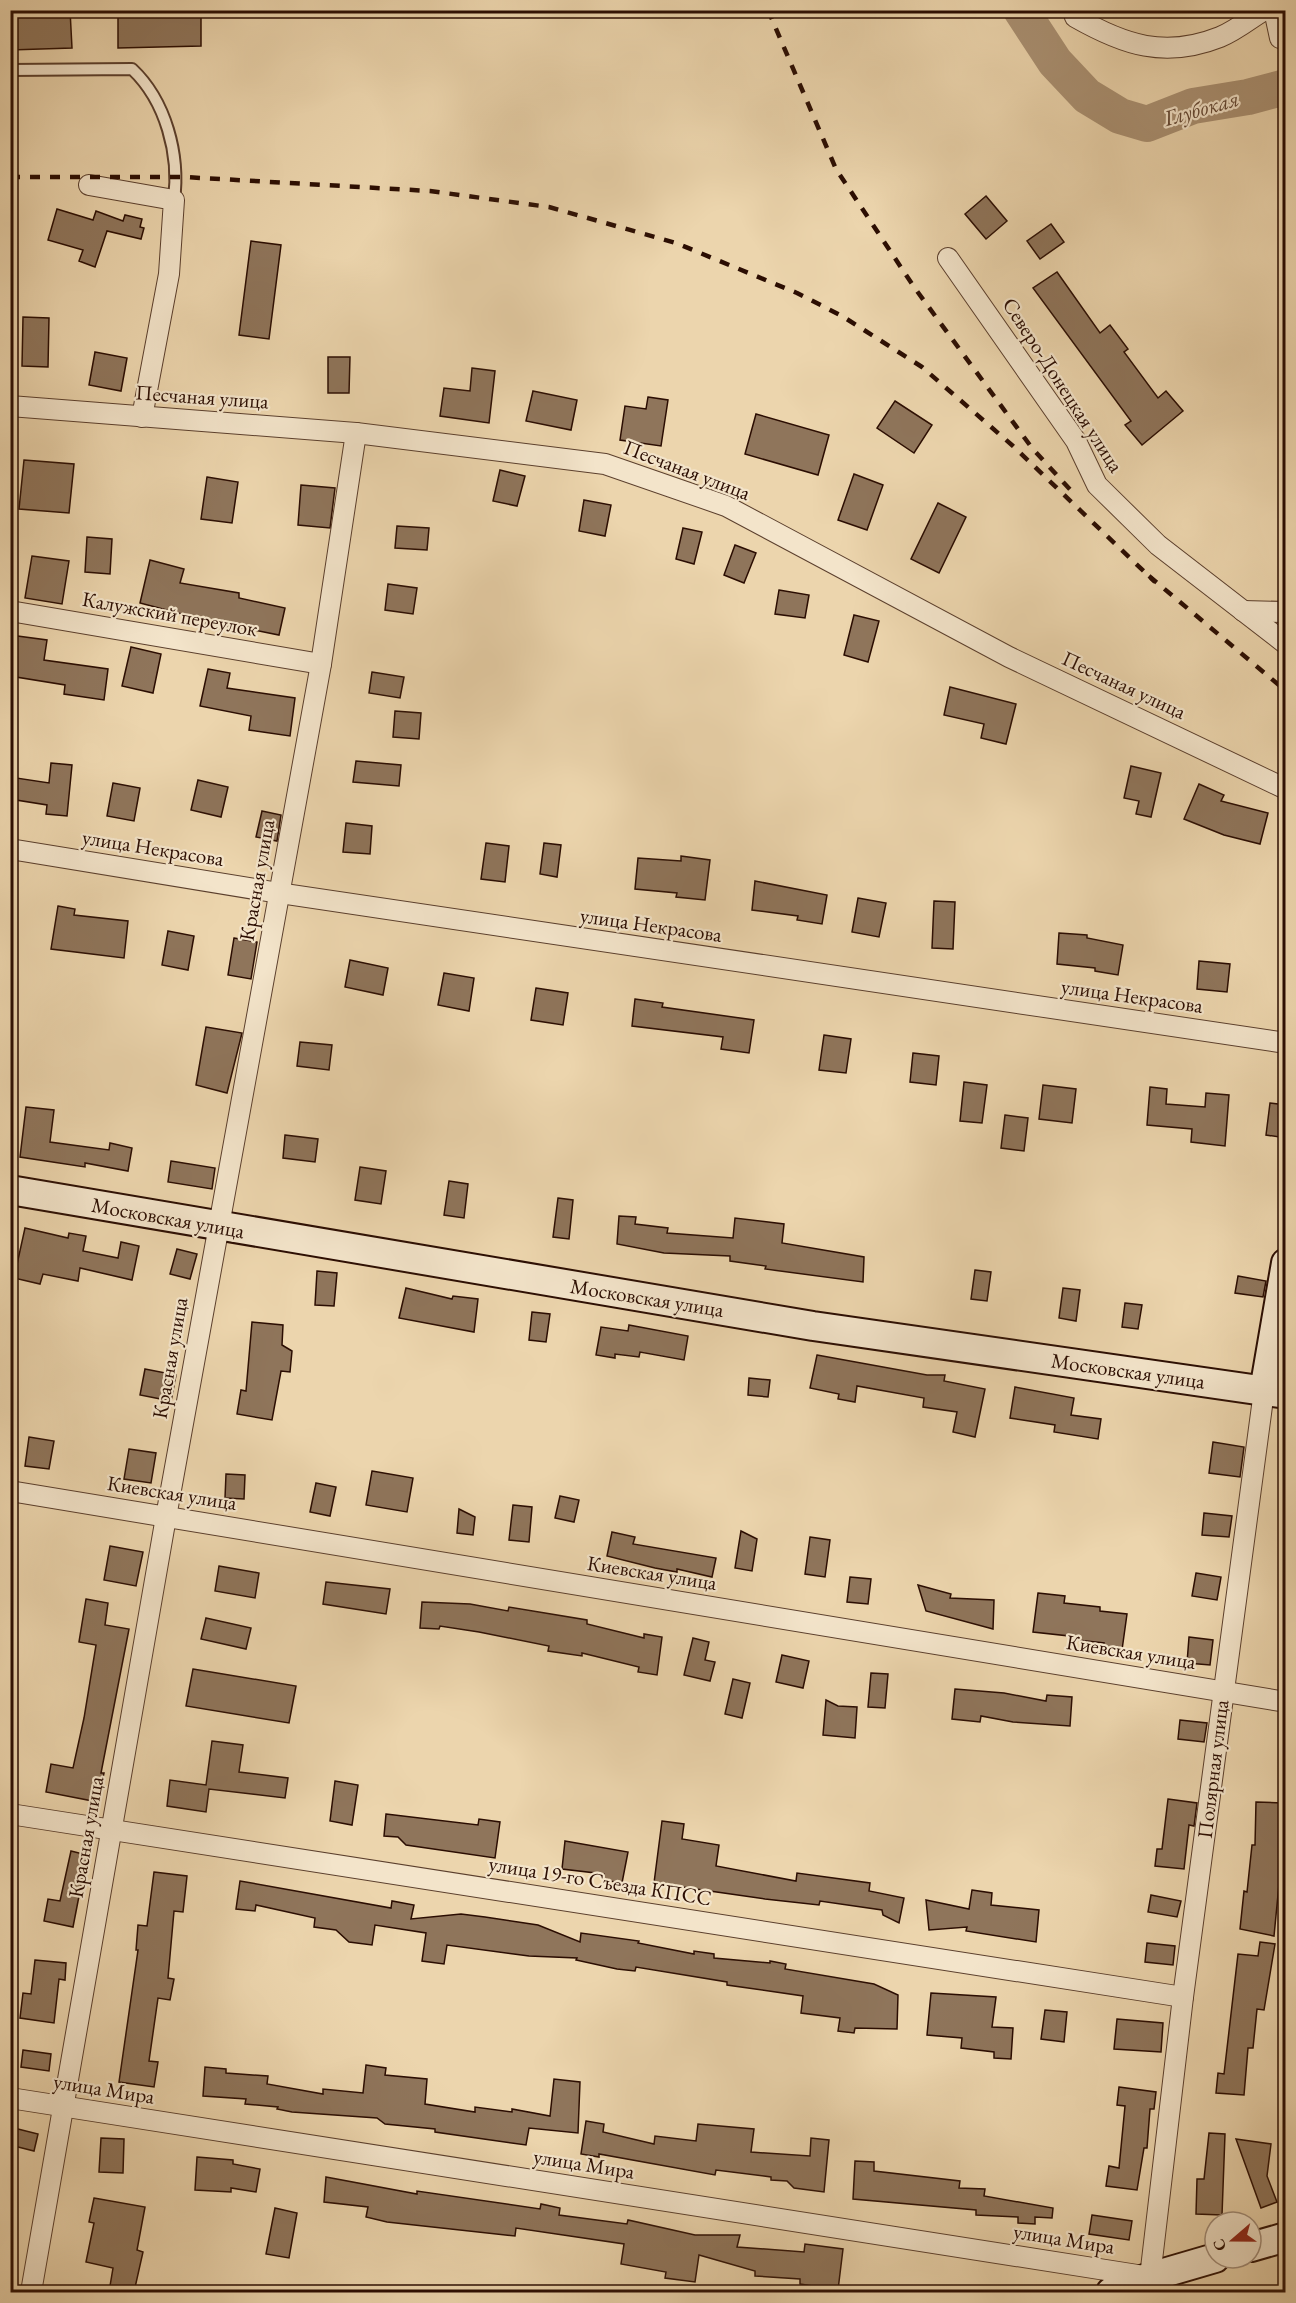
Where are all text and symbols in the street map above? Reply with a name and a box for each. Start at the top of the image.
water label: Глубокая [1159,84,1242,133]
street label: Северо-Донецкая улица [997,292,1130,478]
street label: Песчаная улица [135,378,270,415]
street label: Песчаная улица [620,433,755,506]
street label: Калужский переулок [80,585,260,642]
street label: Песчаная улица [1058,644,1191,725]
street label: Красная улица [233,816,281,943]
street label: улица Некрасова [80,823,226,872]
street label: улица Некрасова [578,901,724,948]
street label: улица Некрасова [1059,972,1205,1019]
street label: Московская улица [89,1191,247,1244]
street label: Московская улица [568,1272,726,1323]
street label: Красная улица [146,1294,194,1421]
street label: Московская улица [1049,1346,1207,1395]
street label: Киевская улица [105,1469,239,1516]
street label: Киевская улица [585,1549,719,1596]
street label: Киевская улица [1064,1628,1198,1675]
street label: Полярная улица [1191,1697,1234,1840]
street label: Красная улица [62,1773,110,1900]
street label: улица 19-го Съезда КПСС [487,1850,713,1911]
street label: улица Мира [52,2067,157,2110]
street label: улица Мира [532,2142,637,2185]
north arrow [1203,2210,1263,2270]
street label: улица Мира [1012,2217,1117,2260]
text: С [1208,2236,1231,2254]

